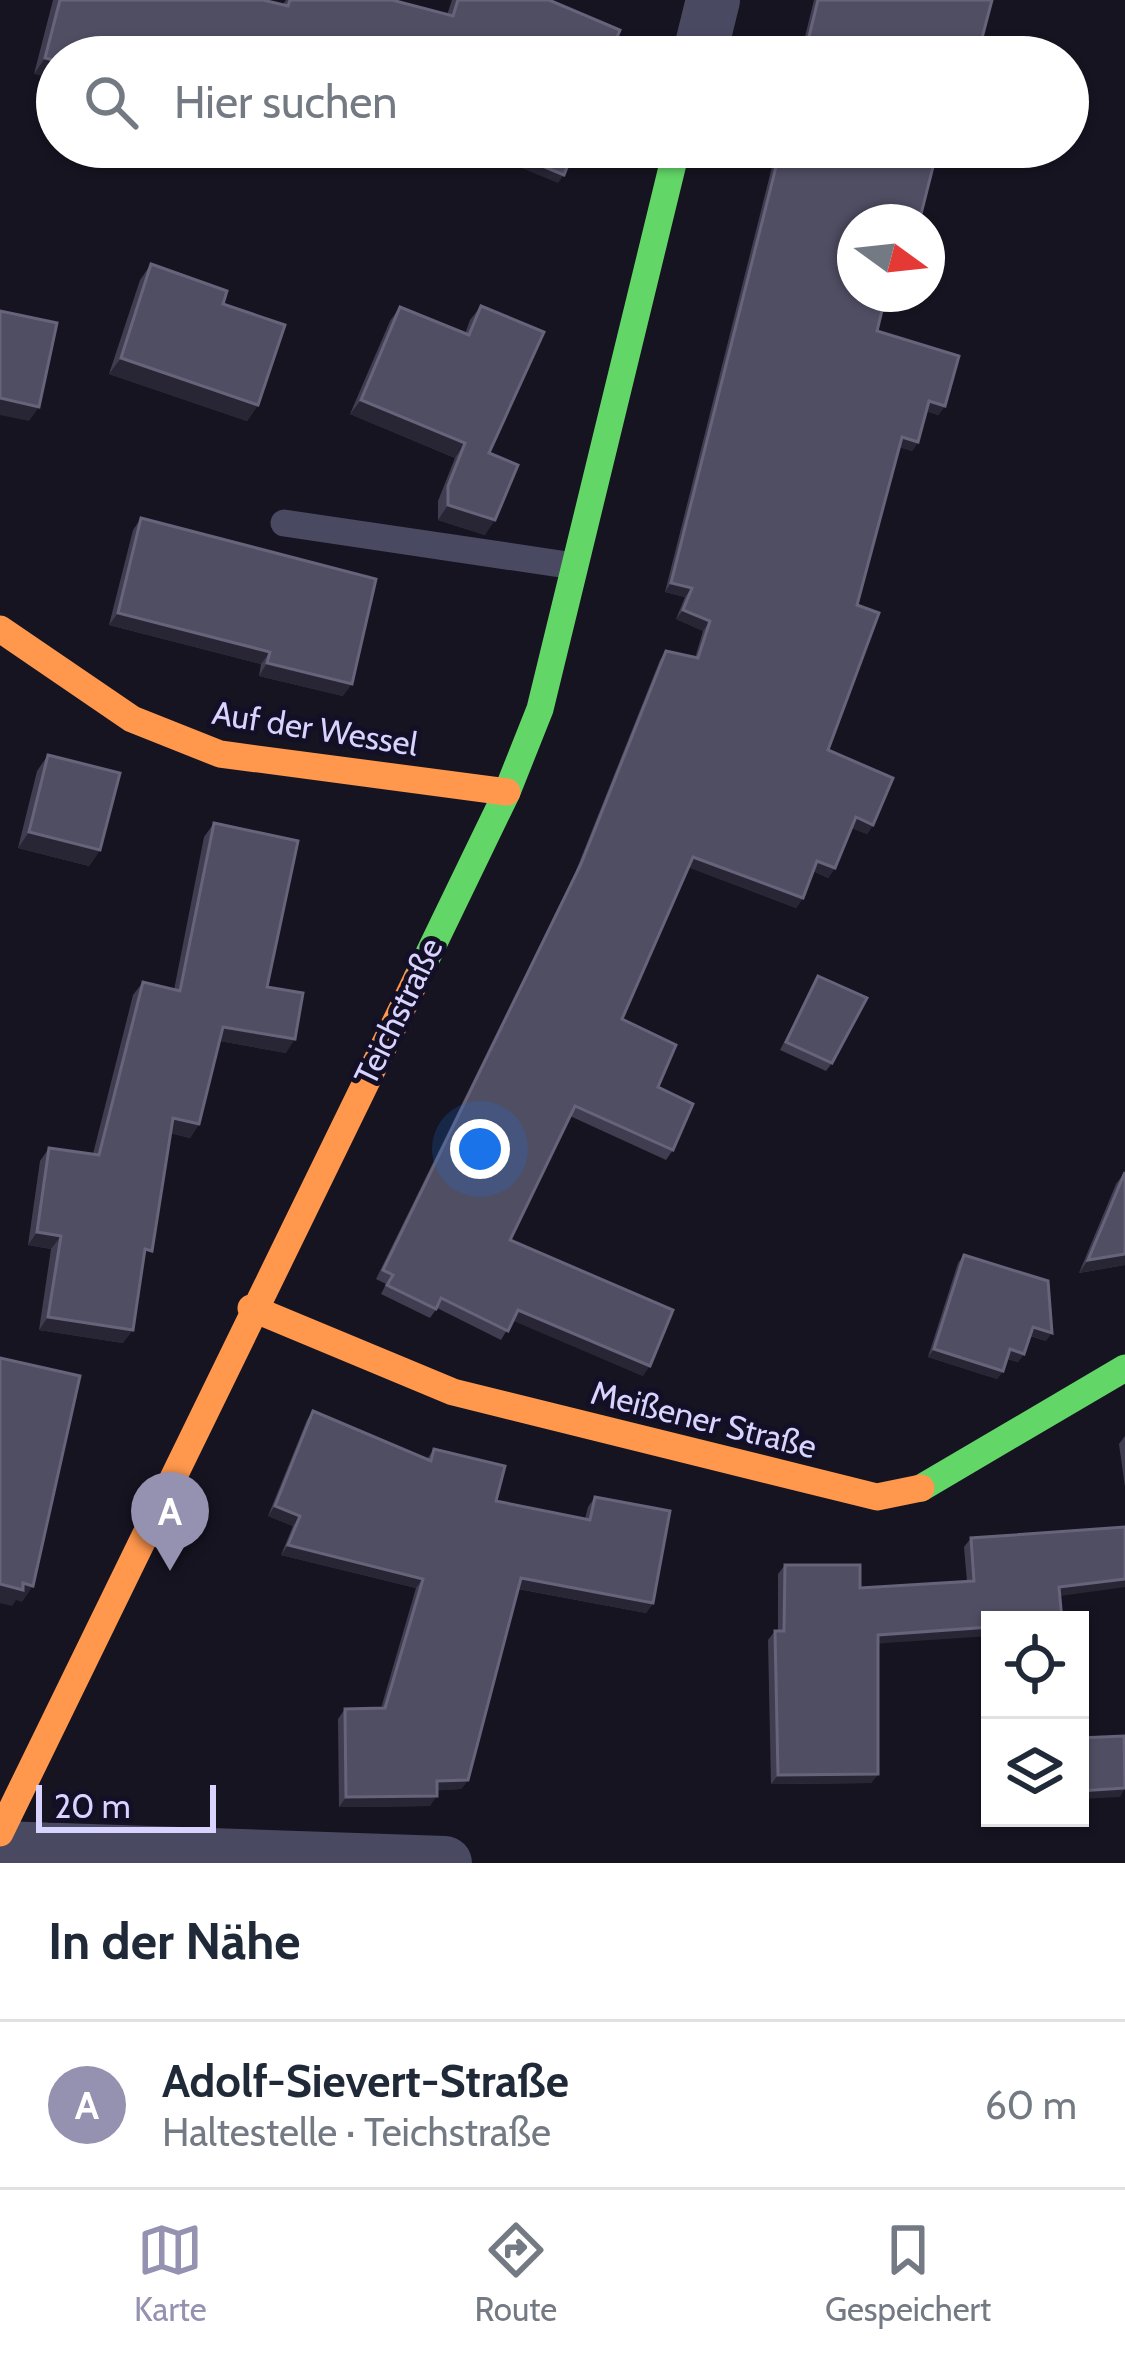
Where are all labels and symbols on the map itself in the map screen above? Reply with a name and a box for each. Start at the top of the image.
north arrow [837,204,945,312]
street label: Auf der Wessel [209,692,421,764]
street label: Teichstraße [345,931,451,1091]
your location [450,1119,510,1179]
street label: Meißener Straße [587,1372,821,1466]
pin: A [131,1472,209,1571]
scale bar [36,1779,216,1832]

